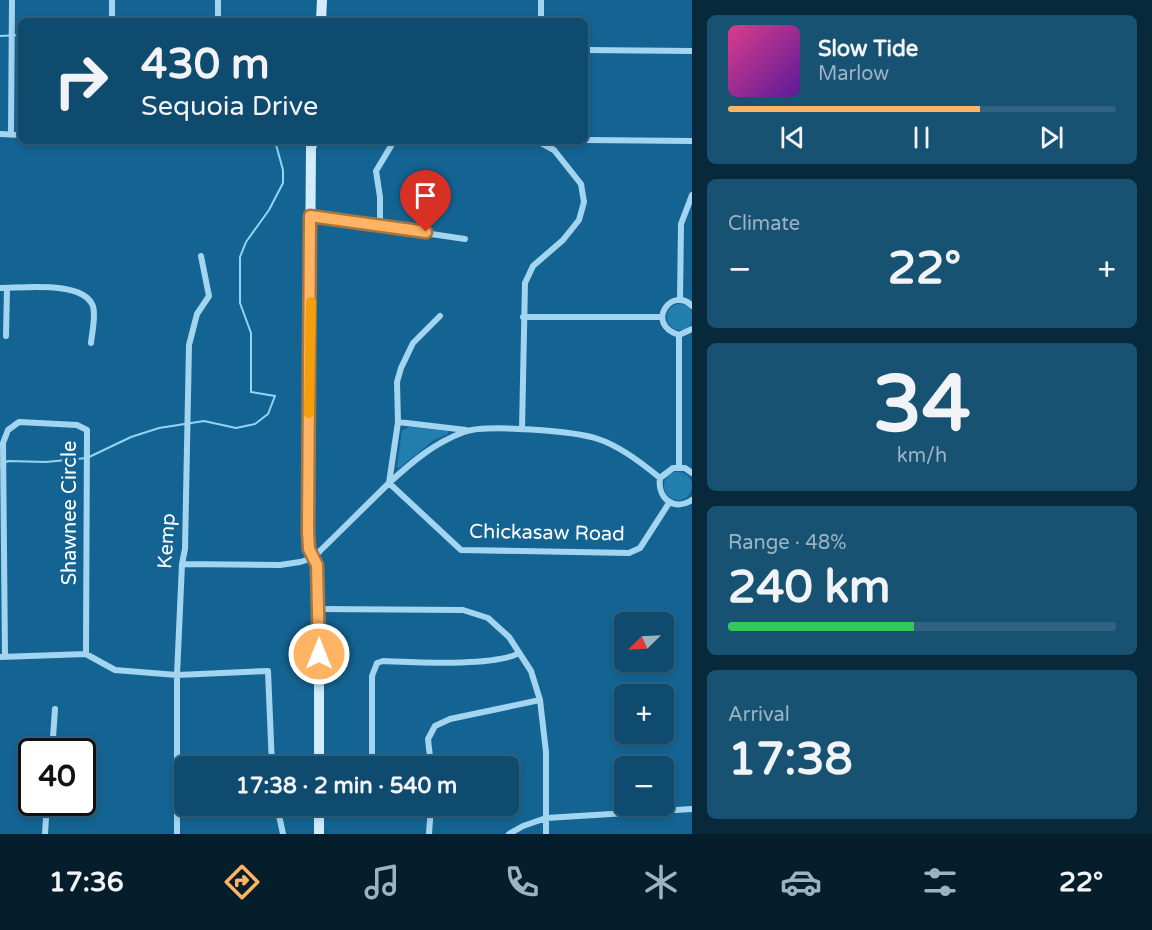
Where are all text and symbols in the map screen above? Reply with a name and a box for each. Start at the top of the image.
text: Slow Tide [818,36,918,62]
text: 430 m [141,39,270,90]
icon: right [42,42,120,120]
text: Marlow [818,62,889,86]
text: Sequoia Drive [141,90,318,123]
icon: previous [776,121,809,154]
icon: pause [905,121,938,154]
icon: next [1035,121,1068,154]
pin [400,170,451,232]
icon: arrive [409,179,442,212]
text: Climate [728,212,800,236]
text: 22° [888,242,961,296]
text: − [728,250,752,289]
text: + [1097,250,1116,289]
text: 34 [873,358,971,452]
street label: Shawnee Circle [58,441,82,585]
text: km/h [897,444,947,468]
street label: Kemp [153,512,181,570]
street label: Chickasaw Road [469,520,625,546]
text: Range · 48% [728,531,847,555]
text: 240 km [728,561,890,615]
north arrow [614,612,674,672]
map controls [614,612,674,816]
position arrow [287,622,351,686]
button: + [614,684,674,744]
text: Arrival [728,703,790,727]
text: 17:38 [728,733,853,787]
speed limit sign: 40 [18,738,96,816]
button: − [614,756,674,816]
text: 17:38 · 2 min · 540 m [236,773,457,799]
icon: directions [221,861,263,903]
icon: music [361,861,403,903]
icon: phone [501,861,543,903]
icon: climate [640,861,682,903]
icon: car [780,861,822,903]
icon: filters [919,861,961,903]
text: 17:36 [49,866,124,899]
text: 22° [1059,866,1103,899]

